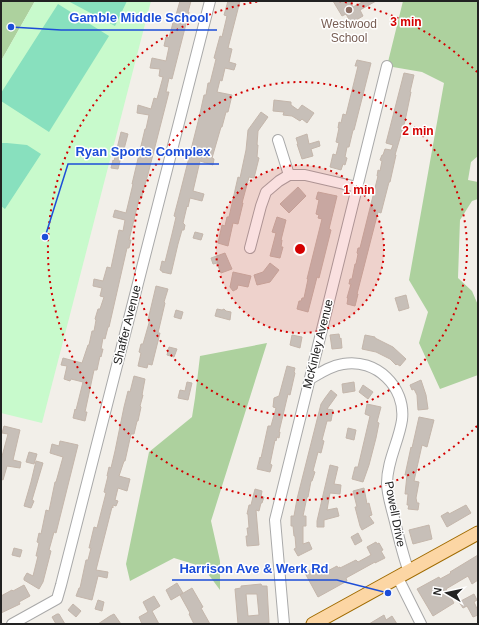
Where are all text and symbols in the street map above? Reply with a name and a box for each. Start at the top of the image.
callout: Gamble Middle School [61,5,217,30]
marker: Westwood School [344,5,354,15]
text: Gamble Middle School [69,10,209,25]
text: 3 min [390,15,422,29]
place label: Westwood School [321,17,377,45]
text: 2 min [402,124,434,138]
callout: Ryan Sports Complex [68,139,219,164]
text: Ryan Sports Complex [75,144,211,159]
text: 1 min [343,183,375,197]
centre of rings [293,242,307,256]
street label: Shaffer Avenue [110,283,144,366]
street label: McKinley Avenue [300,297,336,390]
street label: Powell Drive [382,480,408,548]
callout: Harrison Ave & Werk Rd [172,555,337,580]
text: Harrison Ave & Werk Rd [179,561,329,576]
north arrow [427,573,467,613]
text: N [431,587,444,596]

